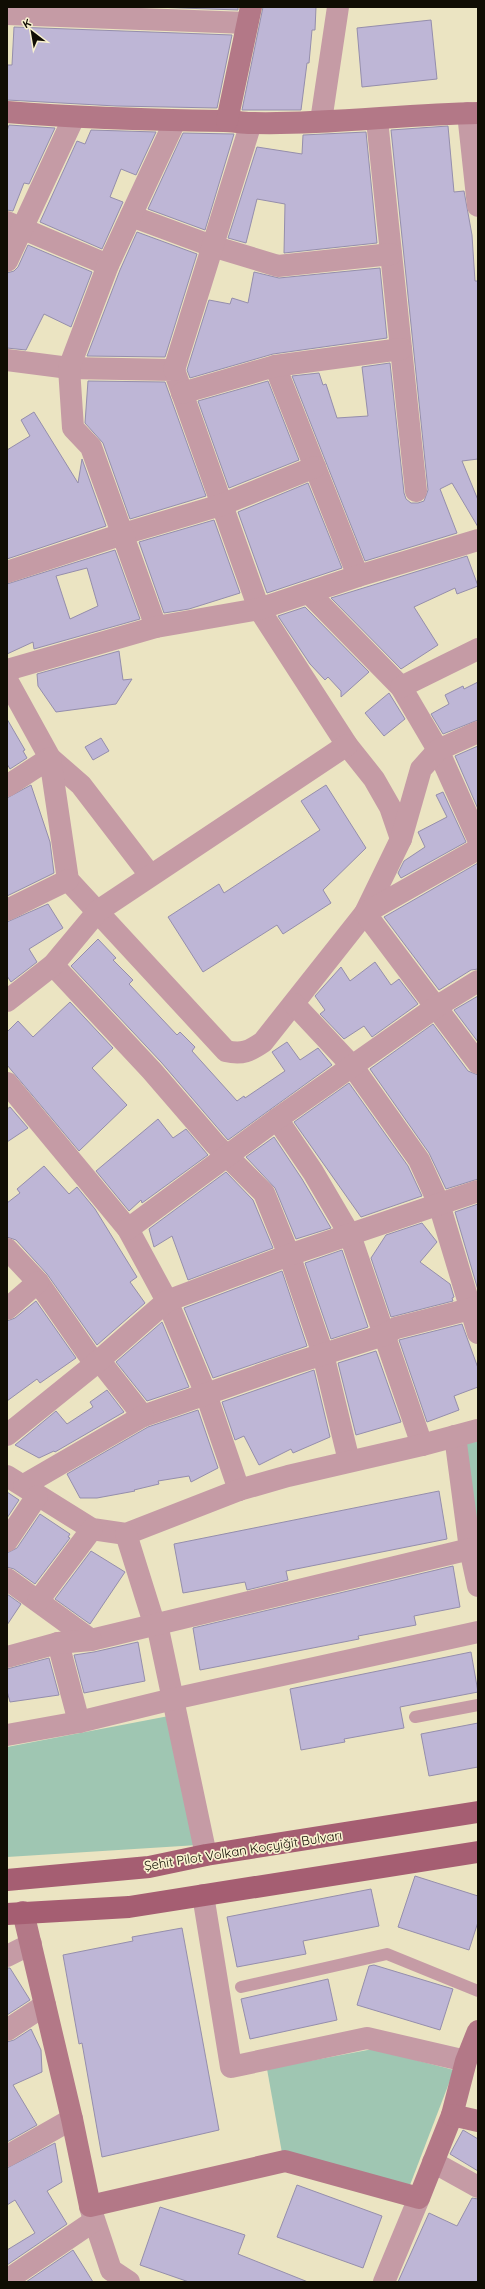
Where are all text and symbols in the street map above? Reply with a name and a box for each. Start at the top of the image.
north arrow [12,12,52,52]
text: K [20,16,34,31]
street label: Şehit Pilot Volkan Koçyiğit Bulvarı [143,1826,343,1874]

